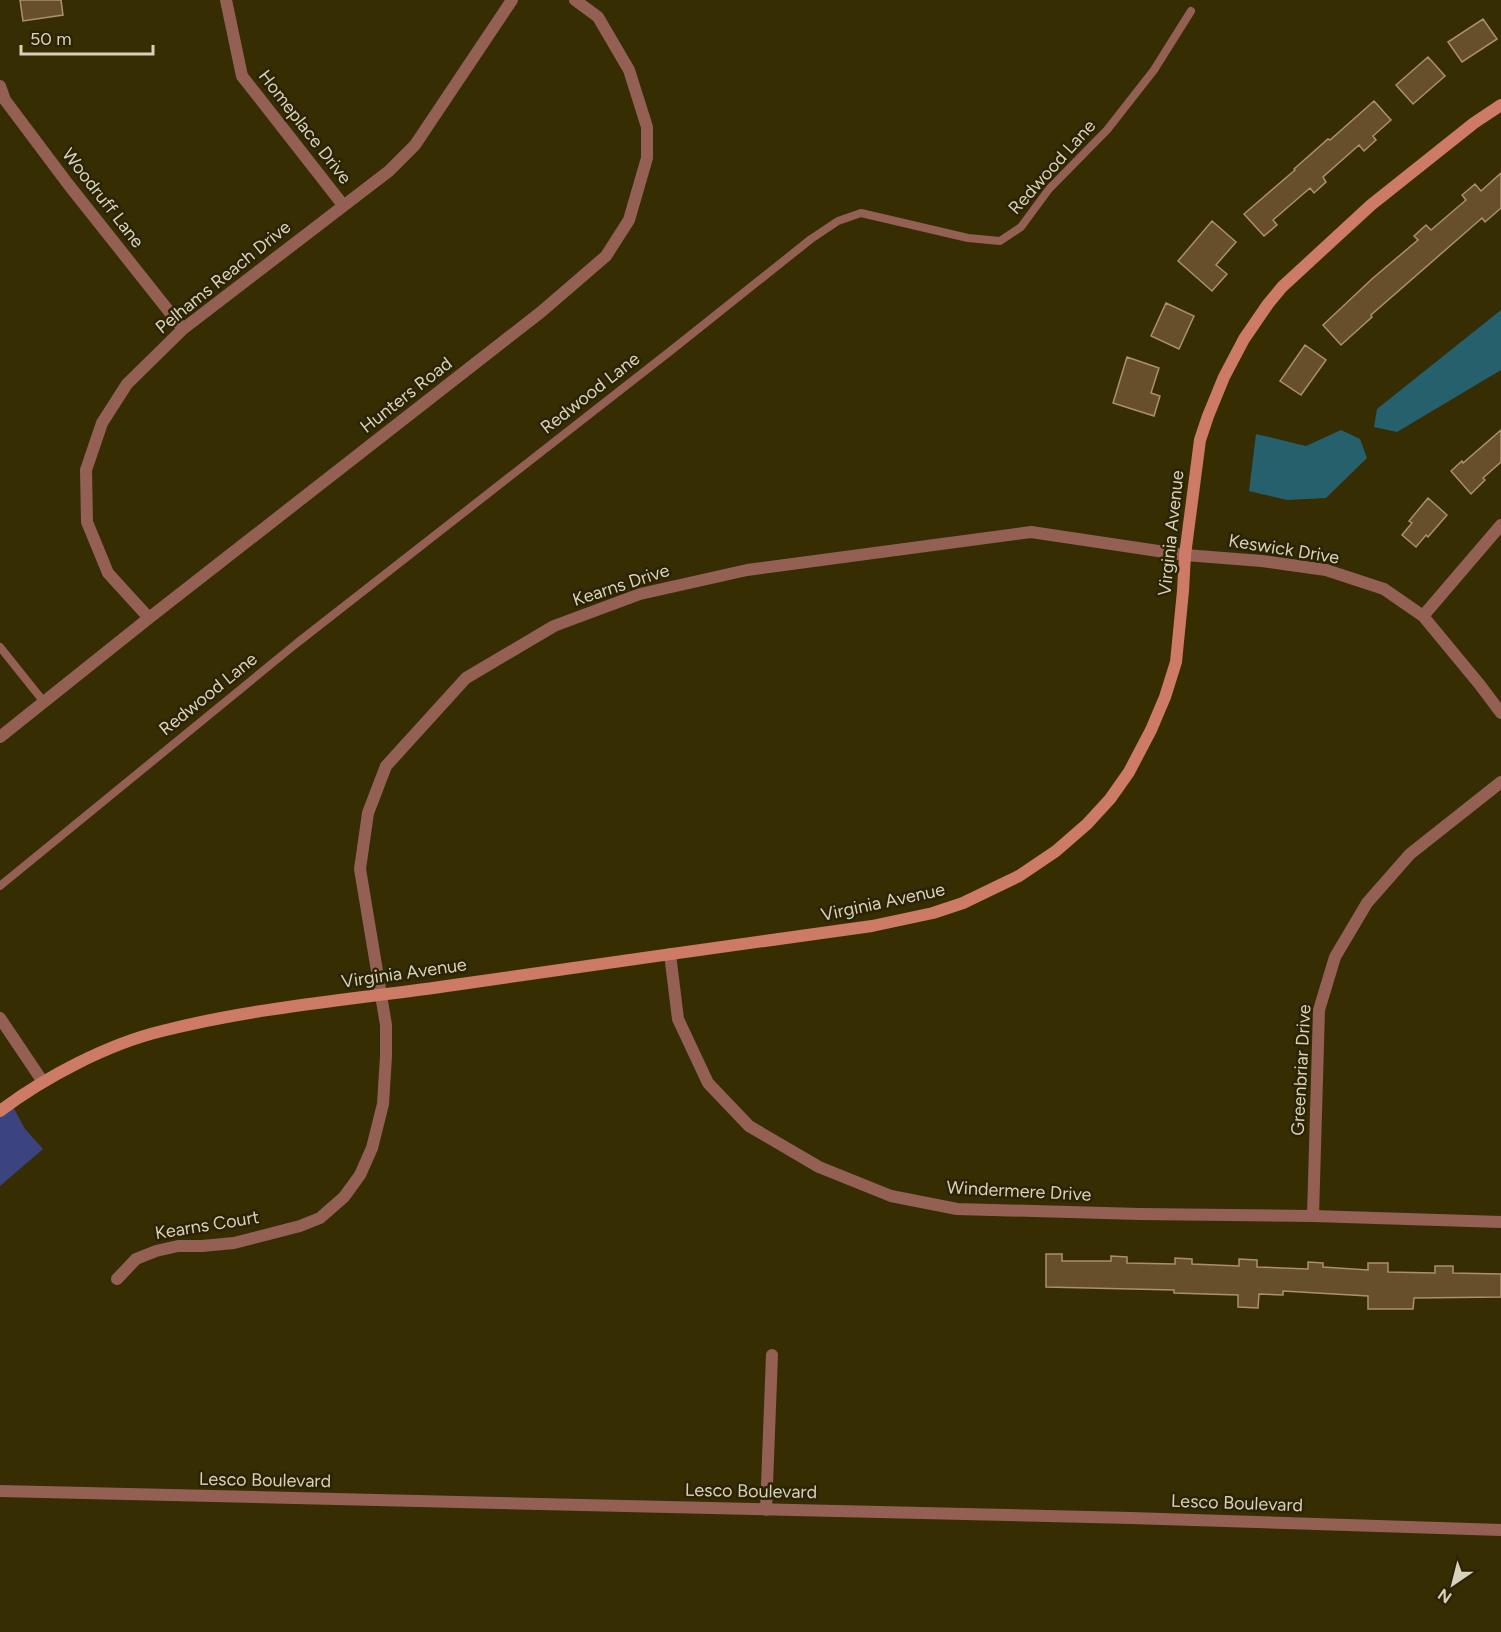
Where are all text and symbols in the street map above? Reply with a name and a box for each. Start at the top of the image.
scale bar [21,18,153,56]
text: 50 m [30,28,72,50]
street label: Homeplace Drive [254,66,356,188]
street label: Redwood Lane [1004,115,1100,219]
street label: Woodruff Lane [57,144,149,252]
street label: Pelhams Reach Drive [151,216,295,338]
street label: Redwood Lane [536,347,644,439]
street label: Hunters Road [356,352,456,438]
street label: Virginia Avenue [1153,469,1189,597]
street label: Keswick Drive [1227,529,1341,569]
street label: Kearns Drive [570,559,672,611]
street label: Redwood Lane [155,648,262,740]
street label: Virginia Avenue [819,878,947,926]
street label: Virginia Avenue [340,953,468,993]
street label: Greenbriar Drive [1287,1004,1315,1136]
street label: Windermere Drive [946,1176,1092,1206]
street label: Kearns Court [153,1206,261,1244]
street label: Lesco Boulevard [199,1468,331,1492]
street label: Lesco Boulevard [685,1479,817,1503]
street label: Lesco Boulevard [1171,1490,1303,1516]
north arrow [1423,1554,1483,1614]
text: N [1434,1585,1455,1607]

